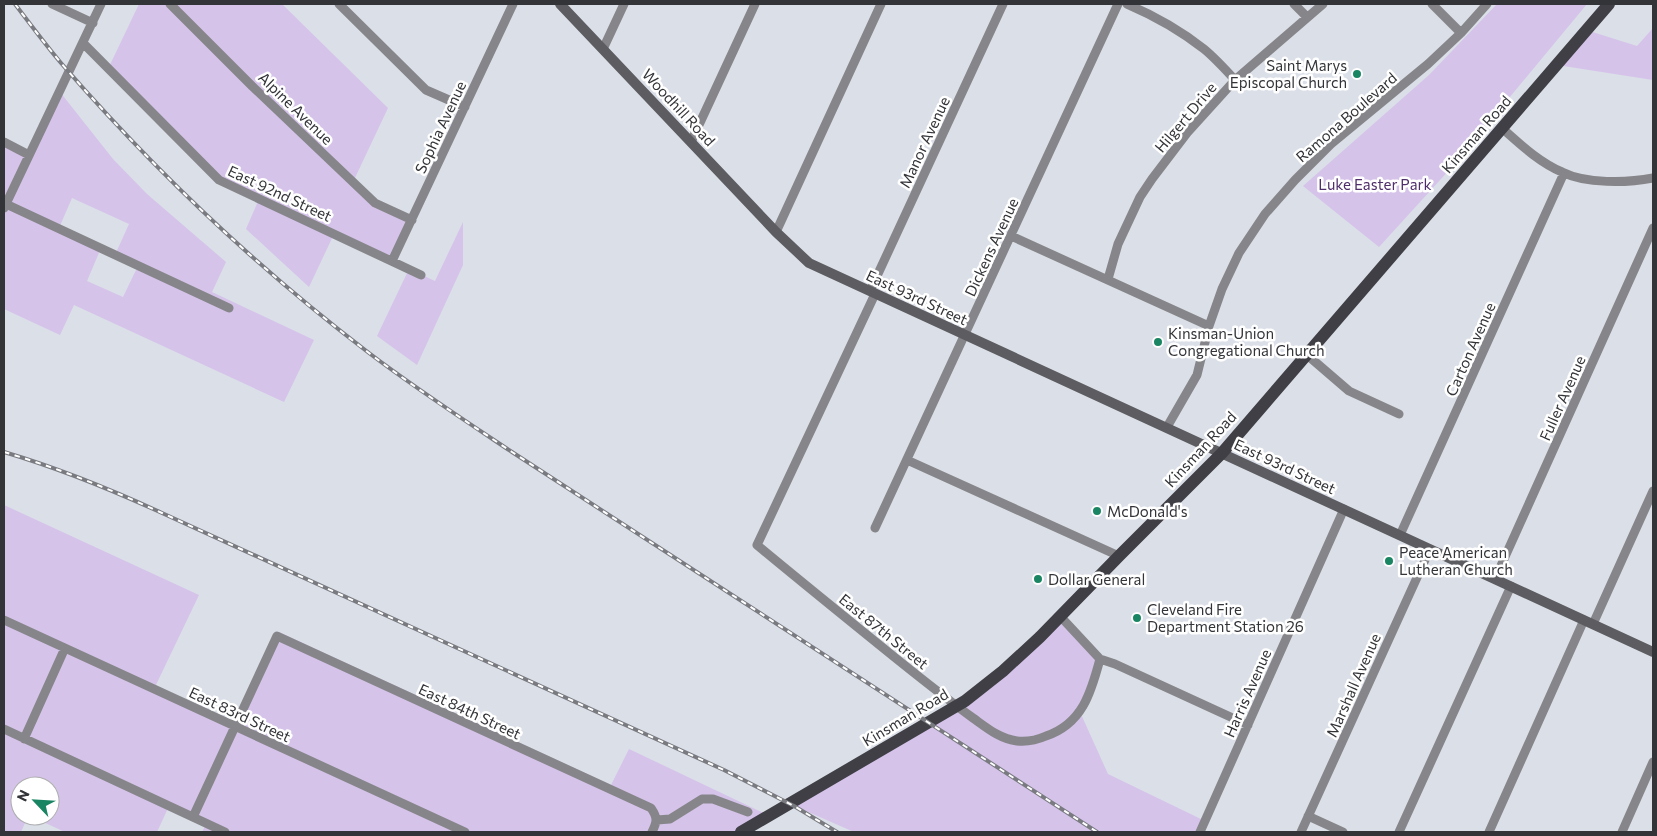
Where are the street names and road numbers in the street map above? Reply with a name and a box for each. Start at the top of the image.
street label: Woodhill Road [639,65,719,149]
street label: Alpine Avenue [255,68,337,148]
street label: Ramona Boulevard [1292,68,1400,166]
street label: Sophia Avenue [411,78,469,176]
street label: Hilgert Drive [1150,78,1220,156]
street label: Kinsman Road [1437,92,1515,176]
street label: Manor Avenue [895,93,953,190]
street label: East 92nd Street [225,161,335,225]
street label: Dickens Avenue [960,195,1022,299]
street label: East 93rd Street [863,266,971,328]
street label: Carton Avenue [1441,299,1499,399]
street label: Fuller Avenue [1535,353,1589,443]
street label: Kinsman Road [1160,407,1240,491]
street label: East 93rd Street [1231,435,1339,497]
street label: East 87th Street [836,590,932,672]
street label: Marshall Avenue [1322,630,1384,740]
street label: Harris Avenue [1220,646,1274,740]
street label: East 84th Street [416,679,524,743]
street label: East 83rd Street [186,683,294,745]
street label: Kinsman Road [859,684,951,750]

